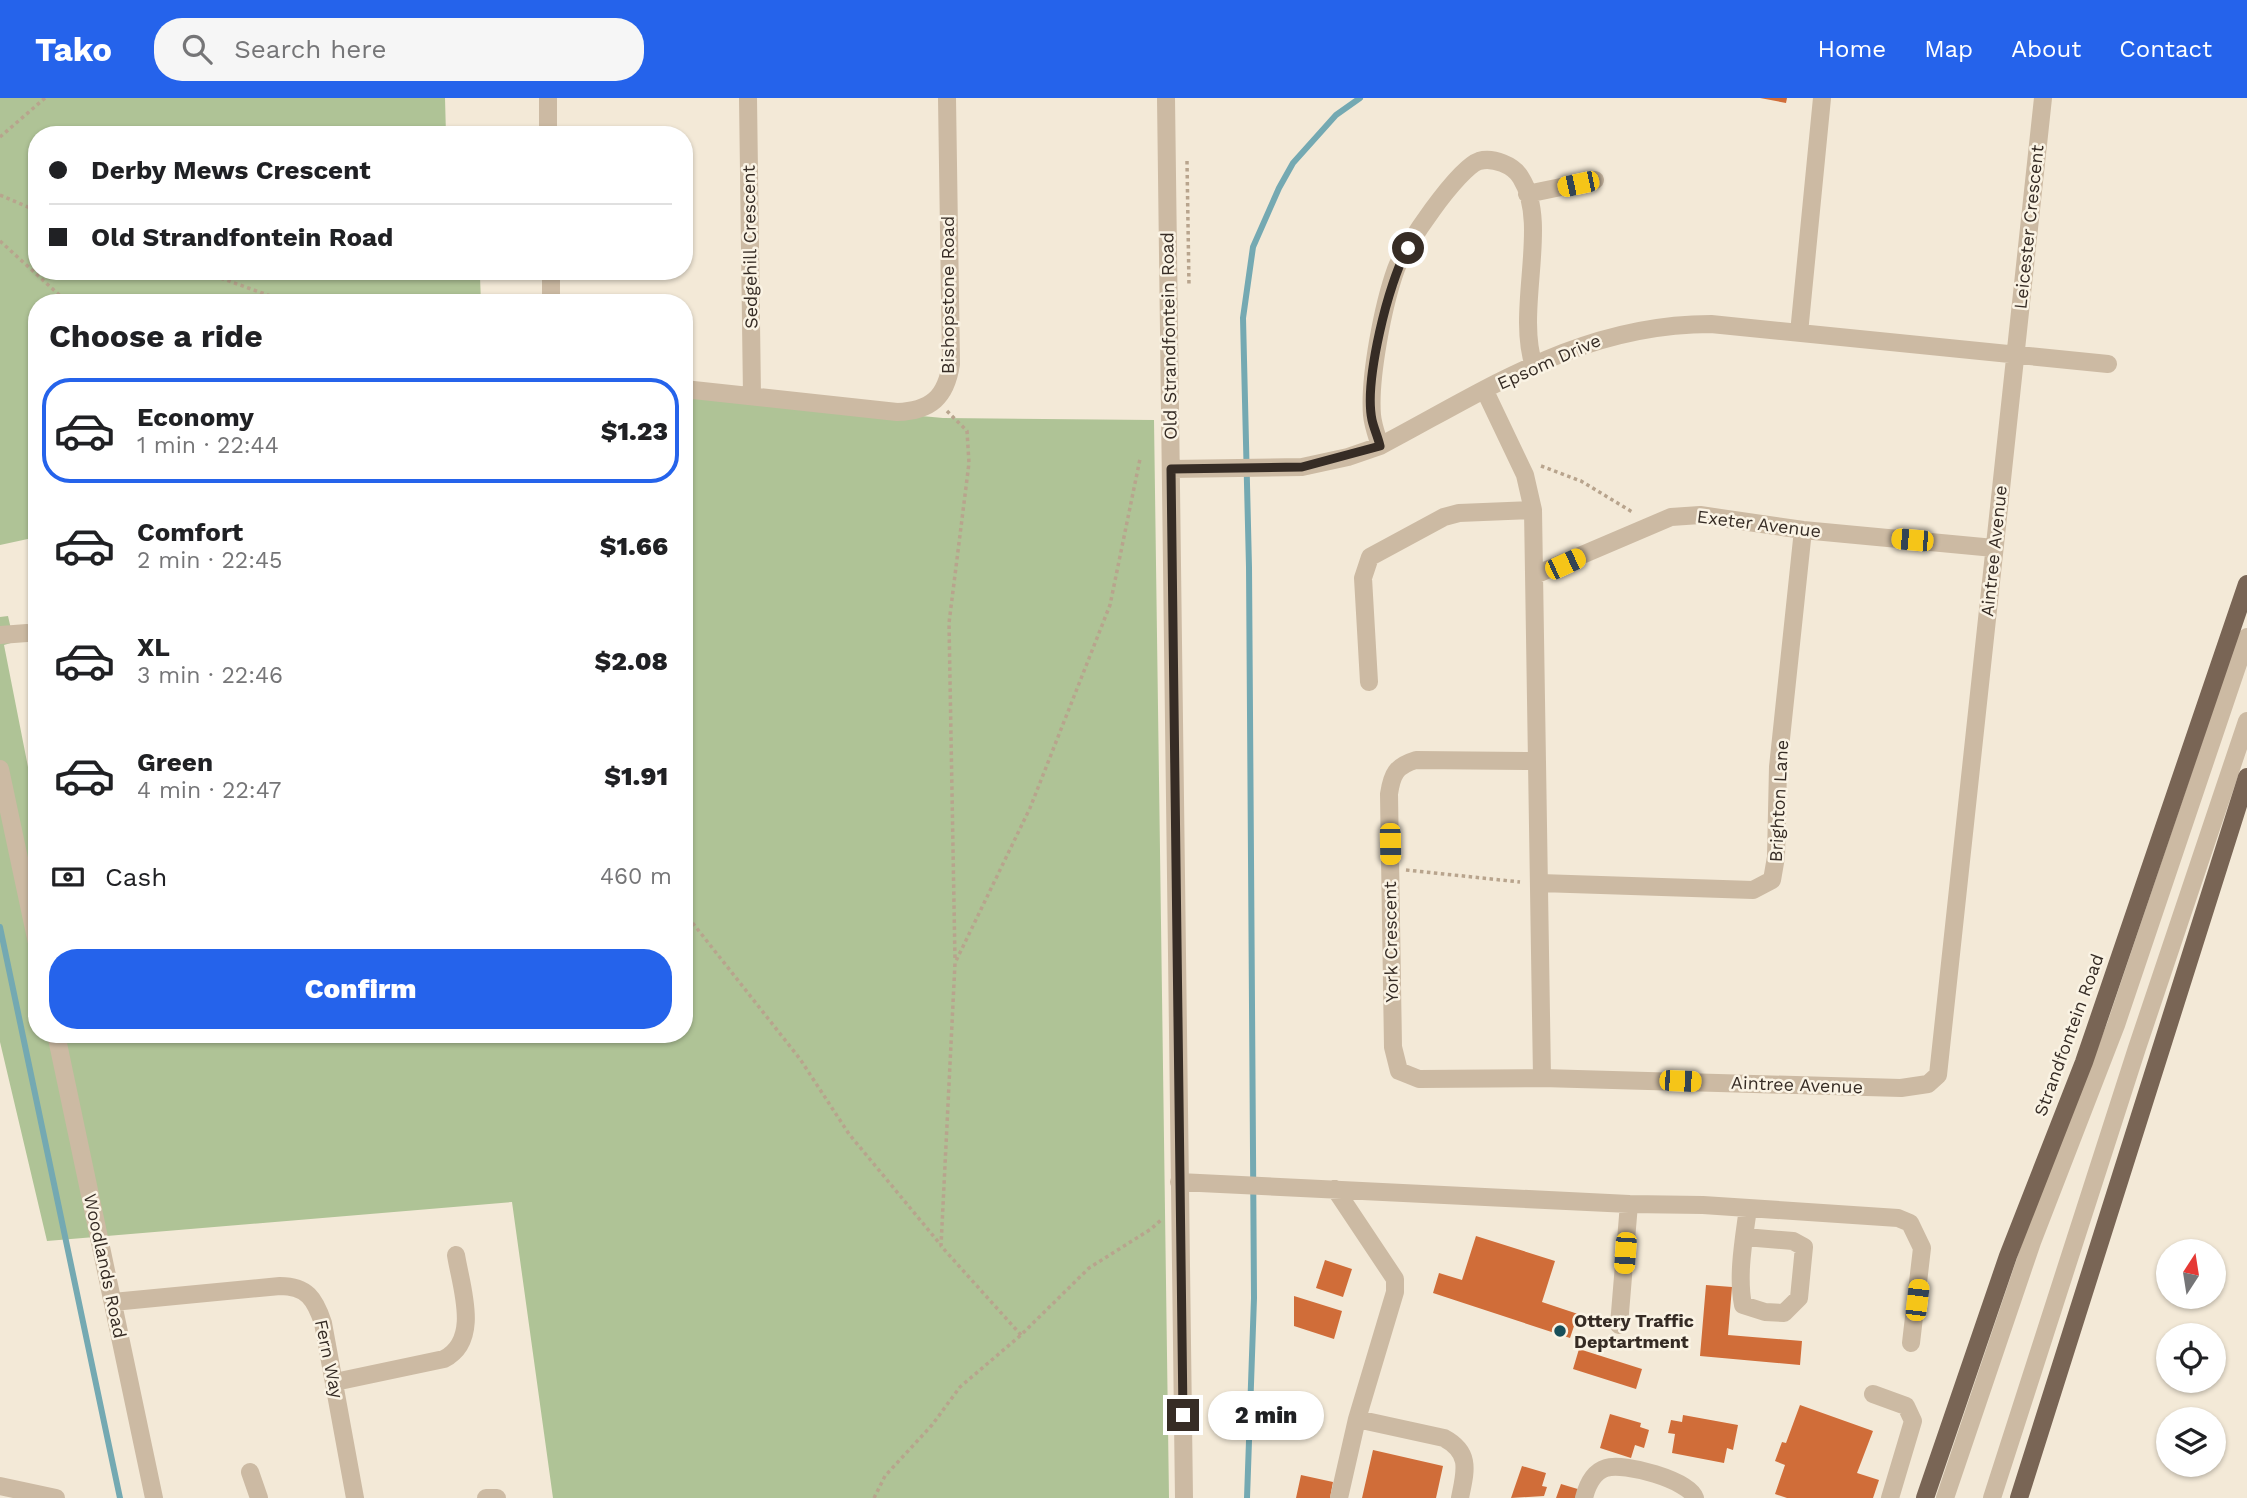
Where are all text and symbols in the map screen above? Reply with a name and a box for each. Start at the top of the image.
search box [154,18,644,81]
text: Tako [35,30,112,69]
icon: search [178,30,216,68]
text: Search here [234,34,387,64]
text: Home [1818,35,1886,63]
text: Map [1924,35,1973,63]
text: About [2011,35,2081,63]
text: Contact [2119,35,2212,63]
street label: Leicester Crescent [2009,143,2048,310]
text: Derby Mews Crescent [91,155,371,185]
street label: Sedgehill Crescent [738,164,761,329]
car [1556,169,1601,199]
street label: Bishopstone Road [937,216,958,374]
text: Old Strandfontein Road [91,222,393,252]
street label: Old Strandfontein Road [1156,232,1181,440]
route start [1392,232,1424,264]
text: Choose a ride [49,317,263,355]
street label: Epsom Drive [1494,329,1604,394]
icon: car [53,399,116,462]
text: Economy [137,402,254,432]
text: $1.23 [601,416,668,446]
text: 1 min · 22:44 [137,432,279,459]
street label: Aintree Avenue [1976,484,2011,618]
street label: Exeter Avenue [1696,505,1822,542]
icon: car [53,514,116,577]
text: Comfort [137,517,243,547]
car [1891,528,1934,552]
text: $1.66 [600,531,668,561]
car [1542,546,1589,582]
text: 2 min · 22:45 [137,547,282,574]
icon: car [53,629,116,692]
text: XL [137,632,170,662]
text: $2.08 [595,646,668,676]
text: 3 min · 22:46 [137,662,283,689]
street label: Brighton Lane [1765,739,1792,863]
icon: car [53,744,116,807]
text: Green [137,747,213,777]
text: $1.91 [604,761,668,791]
text: 4 min · 22:47 [137,777,282,804]
car [1380,823,1401,865]
icon: cash [49,858,87,896]
text: Cash [105,862,167,892]
text: 460 m [600,863,672,890]
street label: York Crescent [1379,881,1402,1003]
button: Confirm [49,949,672,1029]
street label: Strandfontein Road [2029,951,2108,1119]
car [1659,1070,1702,1092]
street label: Aintree Avenue [1731,1072,1863,1097]
street label: Woodlands Road [80,1192,131,1340]
car [1614,1231,1637,1275]
north arrow [2156,1239,2226,1309]
map controls [2156,1239,2226,1477]
car [1905,1278,1930,1322]
place label: Ottery Traffic Deptartment [1574,1310,1694,1352]
street label: Fern Way [311,1318,348,1401]
marker: Ottery Traffic Deptartment [1552,1323,1568,1339]
button: locate [2156,1323,2226,1393]
callout: 2 min [1208,1390,1323,1440]
route end [1167,1399,1199,1431]
text: 2 min [1235,1402,1297,1429]
button: layers [2156,1407,2226,1477]

